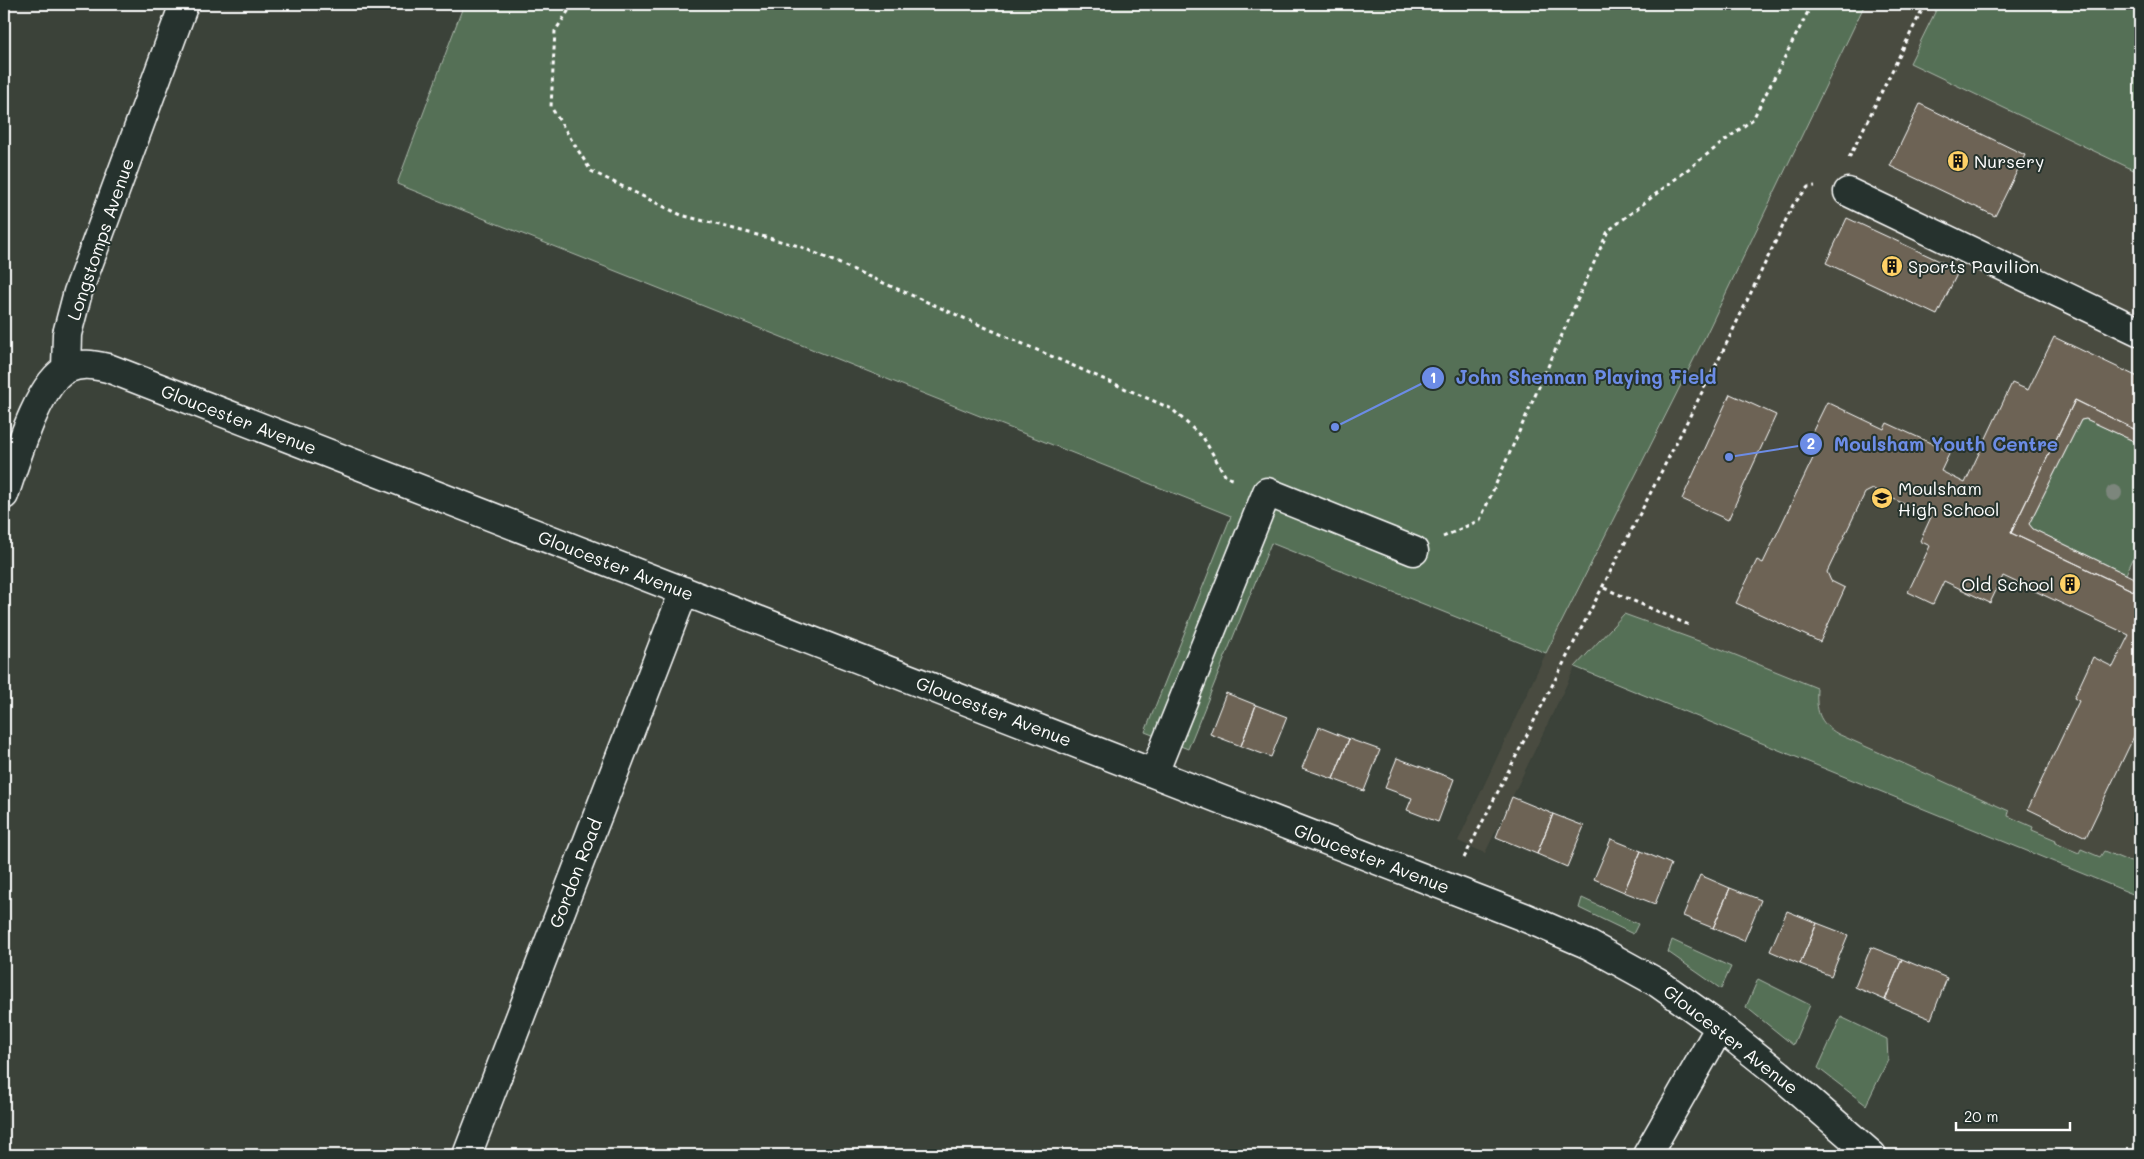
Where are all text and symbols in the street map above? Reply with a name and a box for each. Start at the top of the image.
building icon: Nursery [1946,149,1970,173]
place label: Nursery [1974,149,2045,173]
street label: Longstomps Avenue [61,155,139,323]
building icon: Sports Pavilion [1880,254,1904,278]
place label: Sports Pavilion [1908,254,2039,278]
callout: John Shennan Playing Field [1420,361,1726,395]
text: John Shennan Playing Field [1456,364,1716,389]
text: 1 [1430,367,1436,387]
street label: Gloucester Avenue [158,378,320,460]
callout: Moulsham Youth Centre [1799,427,2068,461]
text: Moulsham Youth Centre [1834,431,2058,456]
text: 2 [1807,433,1815,453]
place label: Moulsham High School [1898,476,1999,521]
school or university icon: Moulsham High School [1870,486,1894,510]
street label: Gloucester Avenue [535,524,697,606]
place label: Old School [1961,572,2054,596]
building icon: Old School [2058,572,2082,596]
street label: Gloucester Avenue [913,670,1075,752]
street label: Gordon Road [543,815,607,931]
street label: Gloucester Avenue [1291,817,1453,899]
street label: Gloucester Avenue [1659,979,1803,1099]
scale bar [1956,1099,2070,1131]
text: 20 m [1964,1106,1998,1126]

